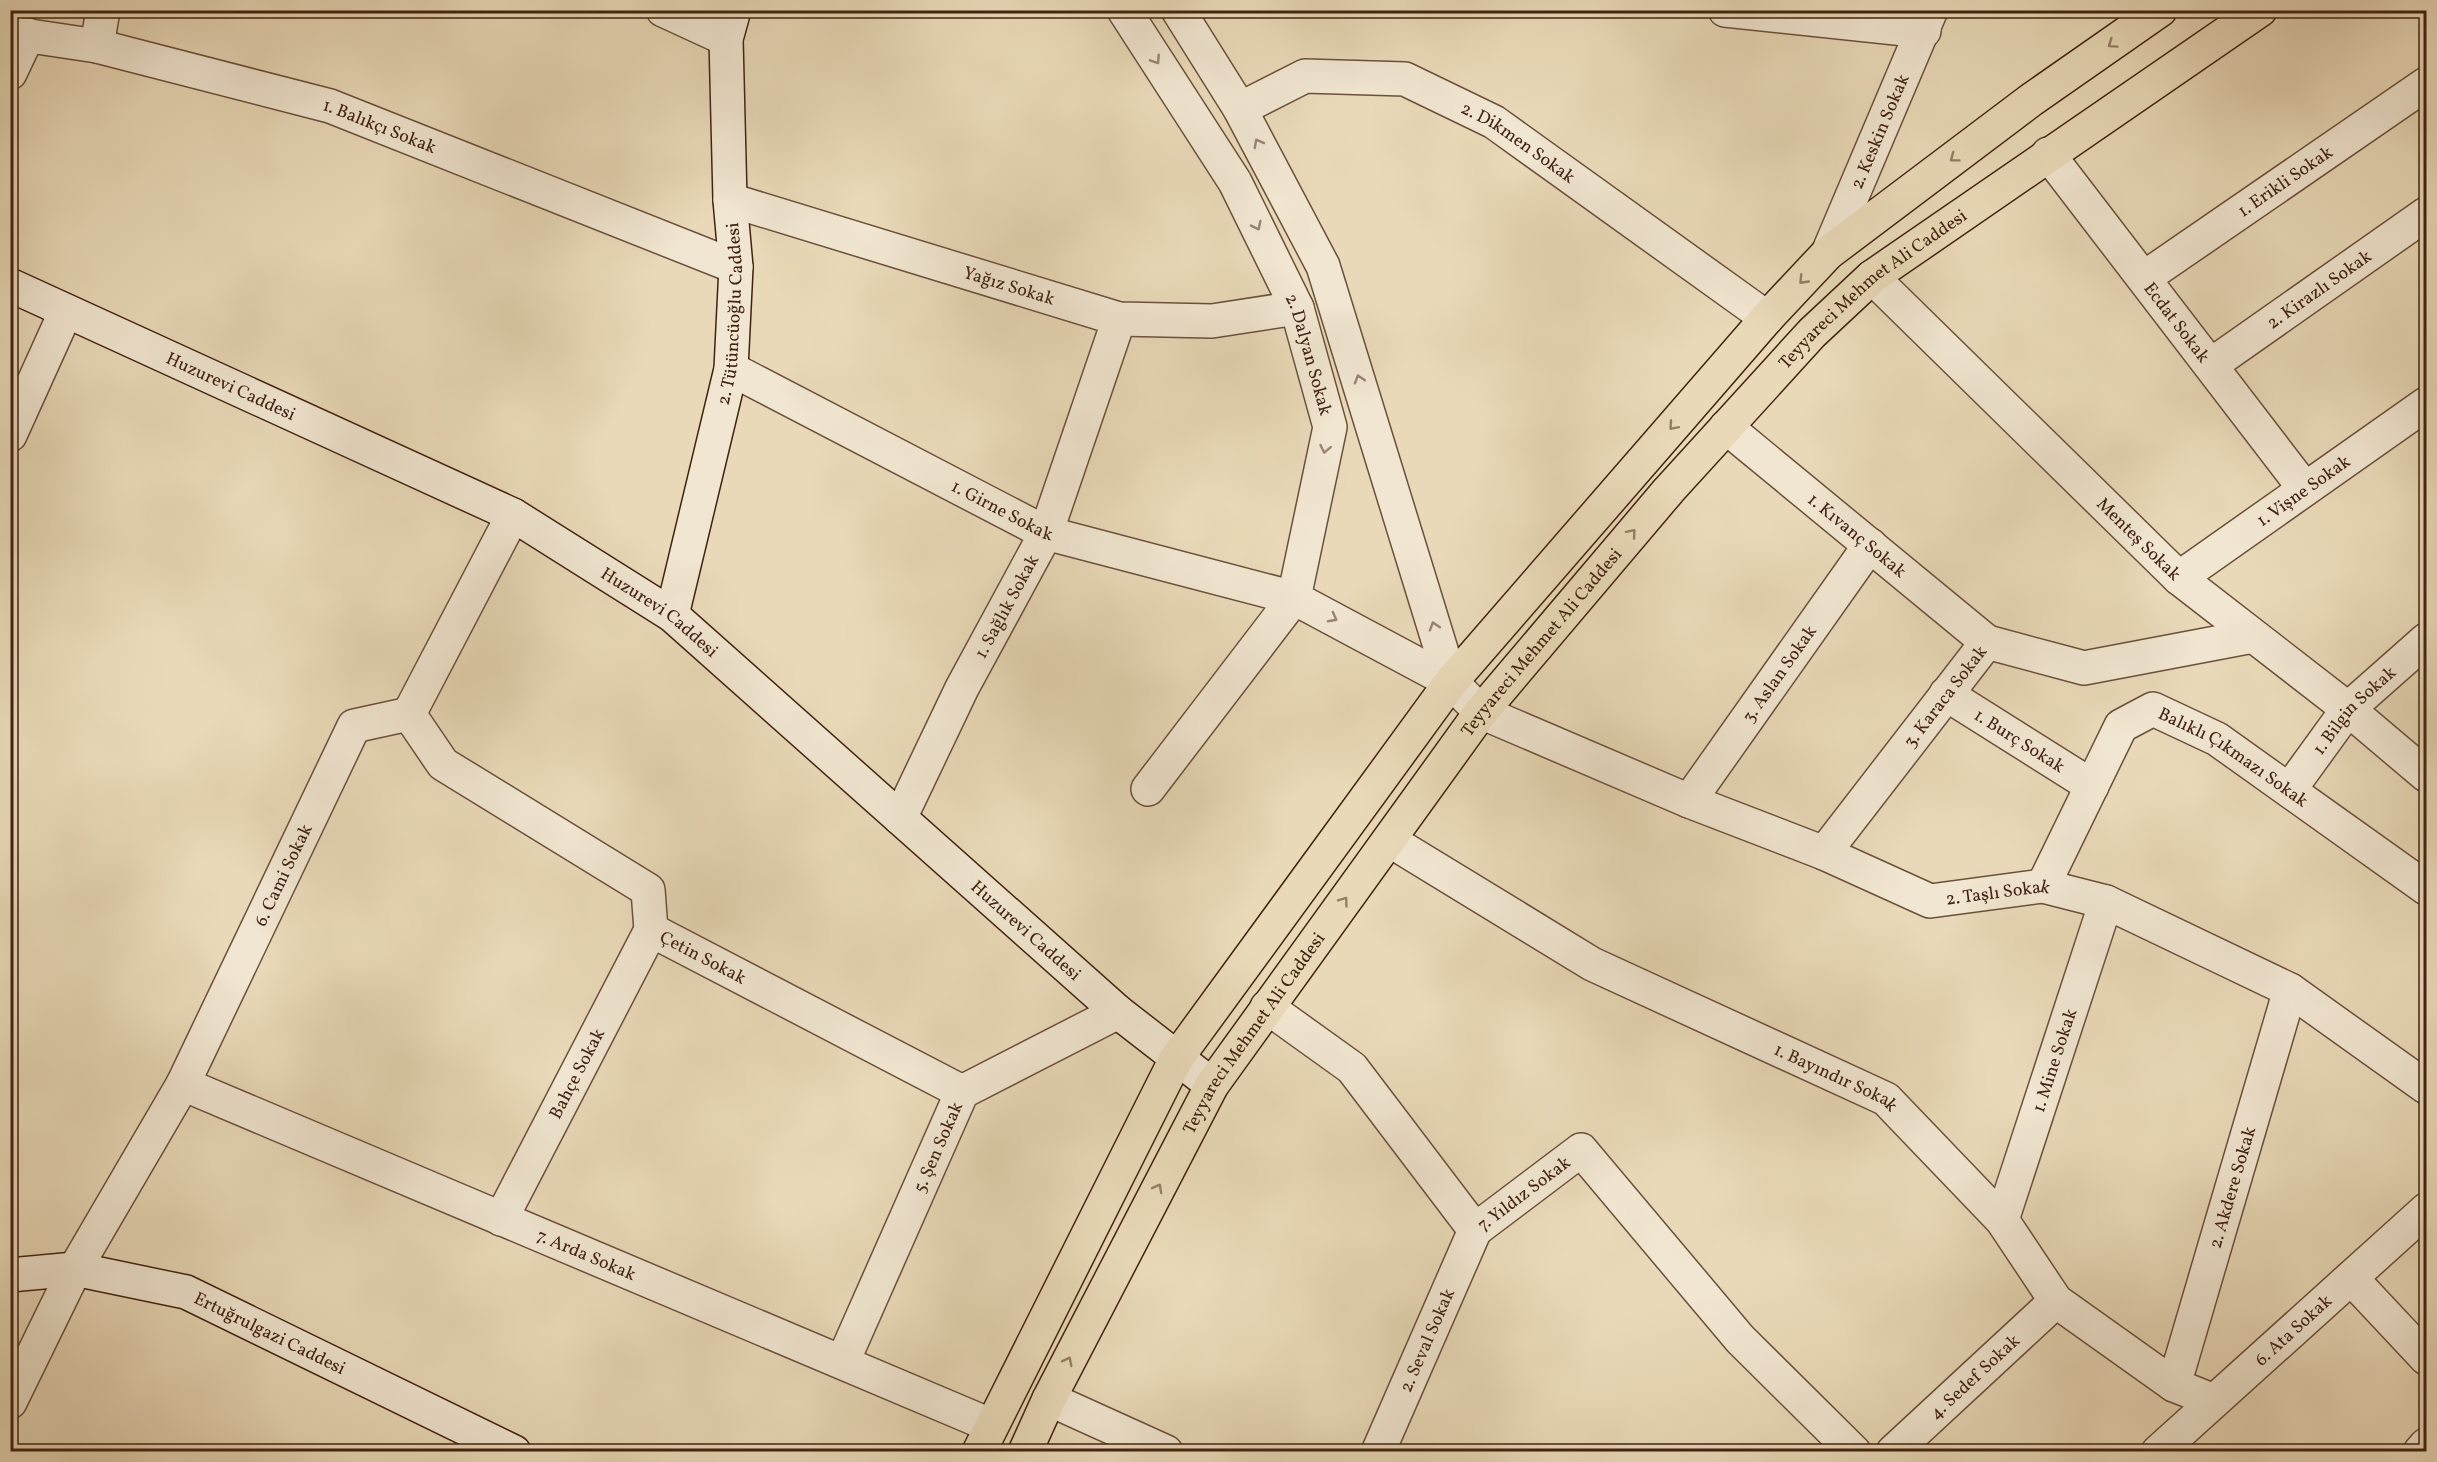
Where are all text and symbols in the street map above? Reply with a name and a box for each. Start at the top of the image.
one-way arrow [2108,37,2119,48]
one-way arrow [1149,53,1160,64]
street label: 2. Keskin Sokak [1845,70,1916,193]
street label: 1. Balıkçı Sokak [320,94,440,161]
street label: 2. Dikmen Sokak [1456,97,1580,190]
one-way arrow [1254,139,1265,149]
street label: 1. Erikli Sokak [2233,141,2339,224]
one-way arrow [1950,151,1961,162]
street label: Teyyareci Mehmet Ali Caddesi [1774,204,1973,376]
one-way arrow [1250,220,1261,231]
street label: 2. Tütüncüoğlu Caddesi [712,221,750,408]
street label: 2. Kirazlı Sokak [2262,245,2378,336]
street label: Yağız Sokak [960,261,1058,313]
one-way arrow [1799,272,1810,283]
street label: Ecdat Sokak [2137,278,2215,369]
street label: 2. Dalyan Sokak [1278,290,1337,419]
street label: Huzurevi Caddesi [161,347,299,428]
one-way arrow [1354,374,1366,385]
one-way arrow [1669,419,1680,430]
one-way arrow [1320,445,1332,454]
street label: 1. Vişne Sokak [2252,450,2356,534]
street label: 1. Girne Sokak [946,475,1056,548]
street label: 1. Kıvanç Sokak [1801,488,1911,585]
street label: Menteş Sokak [2090,493,2186,587]
one-way arrow [1625,529,1636,540]
street label: Teyyareci Mehmet Ali Caddesi [1456,543,1629,742]
street label: 1. Sağlık Sokak [969,550,1046,664]
street label: Huzurevi Caddesi [595,562,723,664]
one-way arrow [1326,611,1337,622]
one-way arrow [1429,621,1441,632]
street label: 3. Aslan Sokak [1737,621,1824,728]
street label: 3. Karaca Sokak [1899,641,1994,754]
street label: 1. Bilgin Sokak [2308,661,2402,761]
street label: Balıklı Çıkmazı Sokak [2154,702,2313,814]
street label: 1. Burç Sokak [1968,704,2069,780]
street label: 6. Cami Sokak [249,820,319,931]
street label: Huzurevi Caddesi [964,875,1086,987]
street label: 2. Taşlı Sokak [1944,875,2053,913]
one-way arrow [1337,897,1348,908]
street label: Çetin Sokak [655,926,750,991]
street label: Teyyareci Mehmet Ali Caddesi [1178,928,1332,1139]
street label: 1. Mine Sokak [2027,1005,2084,1116]
street label: Bahçe Sokak [544,1024,612,1124]
street label: 1. Bayındır Sokak [1769,1038,1903,1118]
street label: 5. Şen Sokak [908,1098,970,1197]
street label: 2. Akdere Sokak [2204,1124,2263,1252]
street label: 7. Yıldız Sokak [1473,1151,1577,1238]
one-way arrow [1151,1183,1162,1194]
street label: 7. Arda Sokak [532,1224,640,1288]
street label: 2. Seval Sokak [1394,1285,1462,1397]
street label: Ertuğrulgazi Caddesi [189,1287,349,1382]
street label: 6. Ata Sokak [2250,1289,2338,1373]
street label: 4. Sedef Sokak [1925,1329,2026,1426]
one-way arrow [1061,1356,1073,1367]

